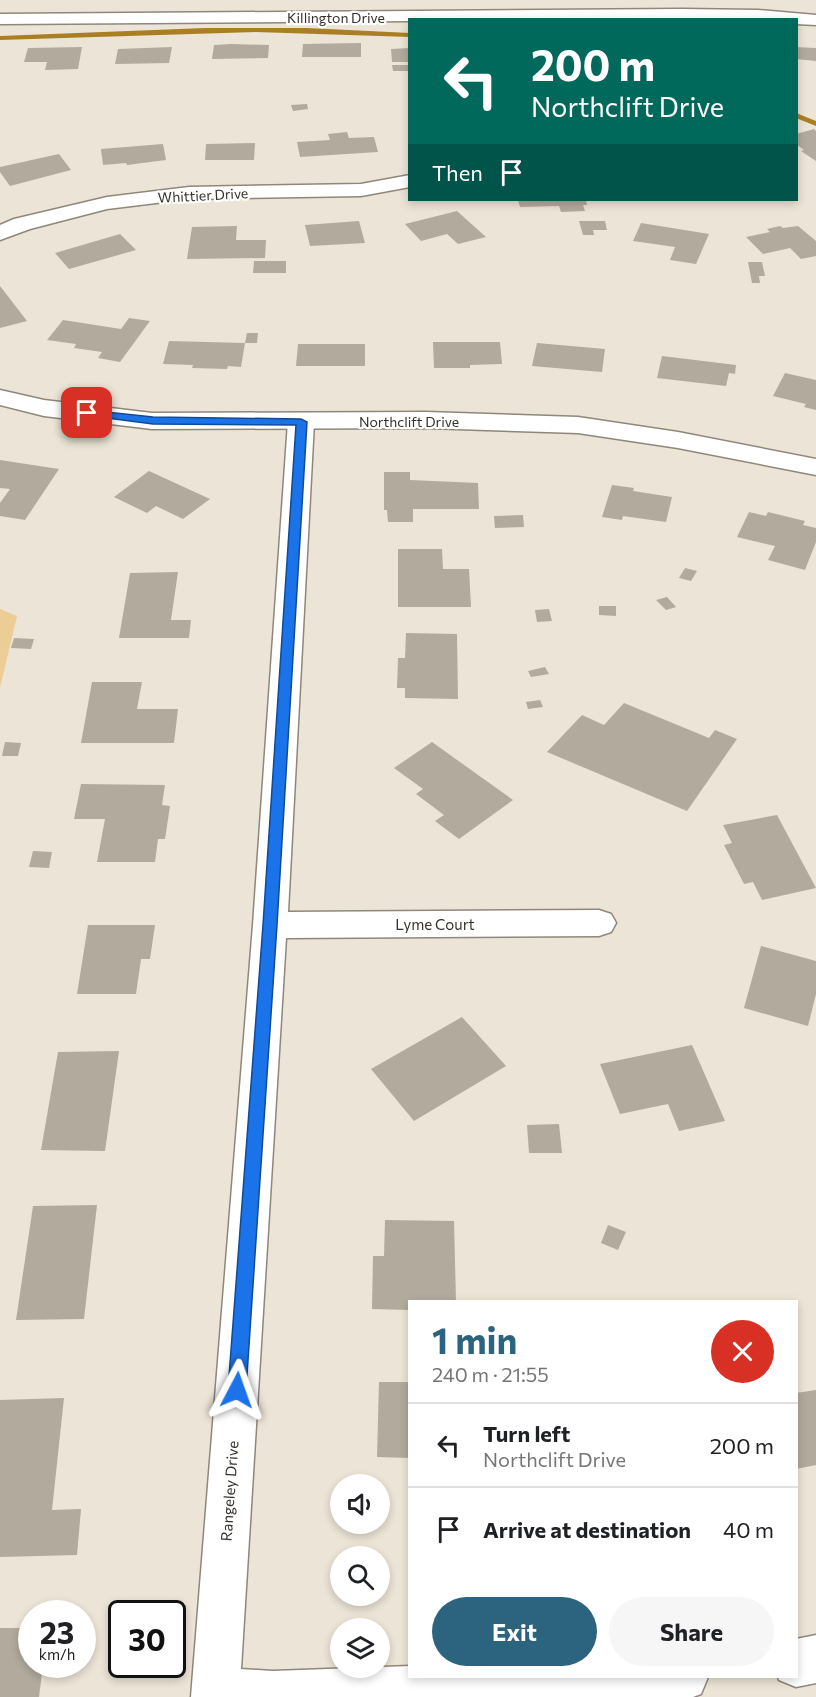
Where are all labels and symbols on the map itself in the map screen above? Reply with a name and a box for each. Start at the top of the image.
street label: Killington Drive [287,9,385,26]
street label: Whittier Drive [157,184,249,206]
pin [61,387,112,438]
street label: Northclift Drive [359,413,459,430]
street label: Lyme Court [395,915,475,933]
position arrow [205,1358,269,1422]
street label: Rangeley Drive [217,1440,241,1542]
speed limit sign: 30 [108,1600,186,1678]

